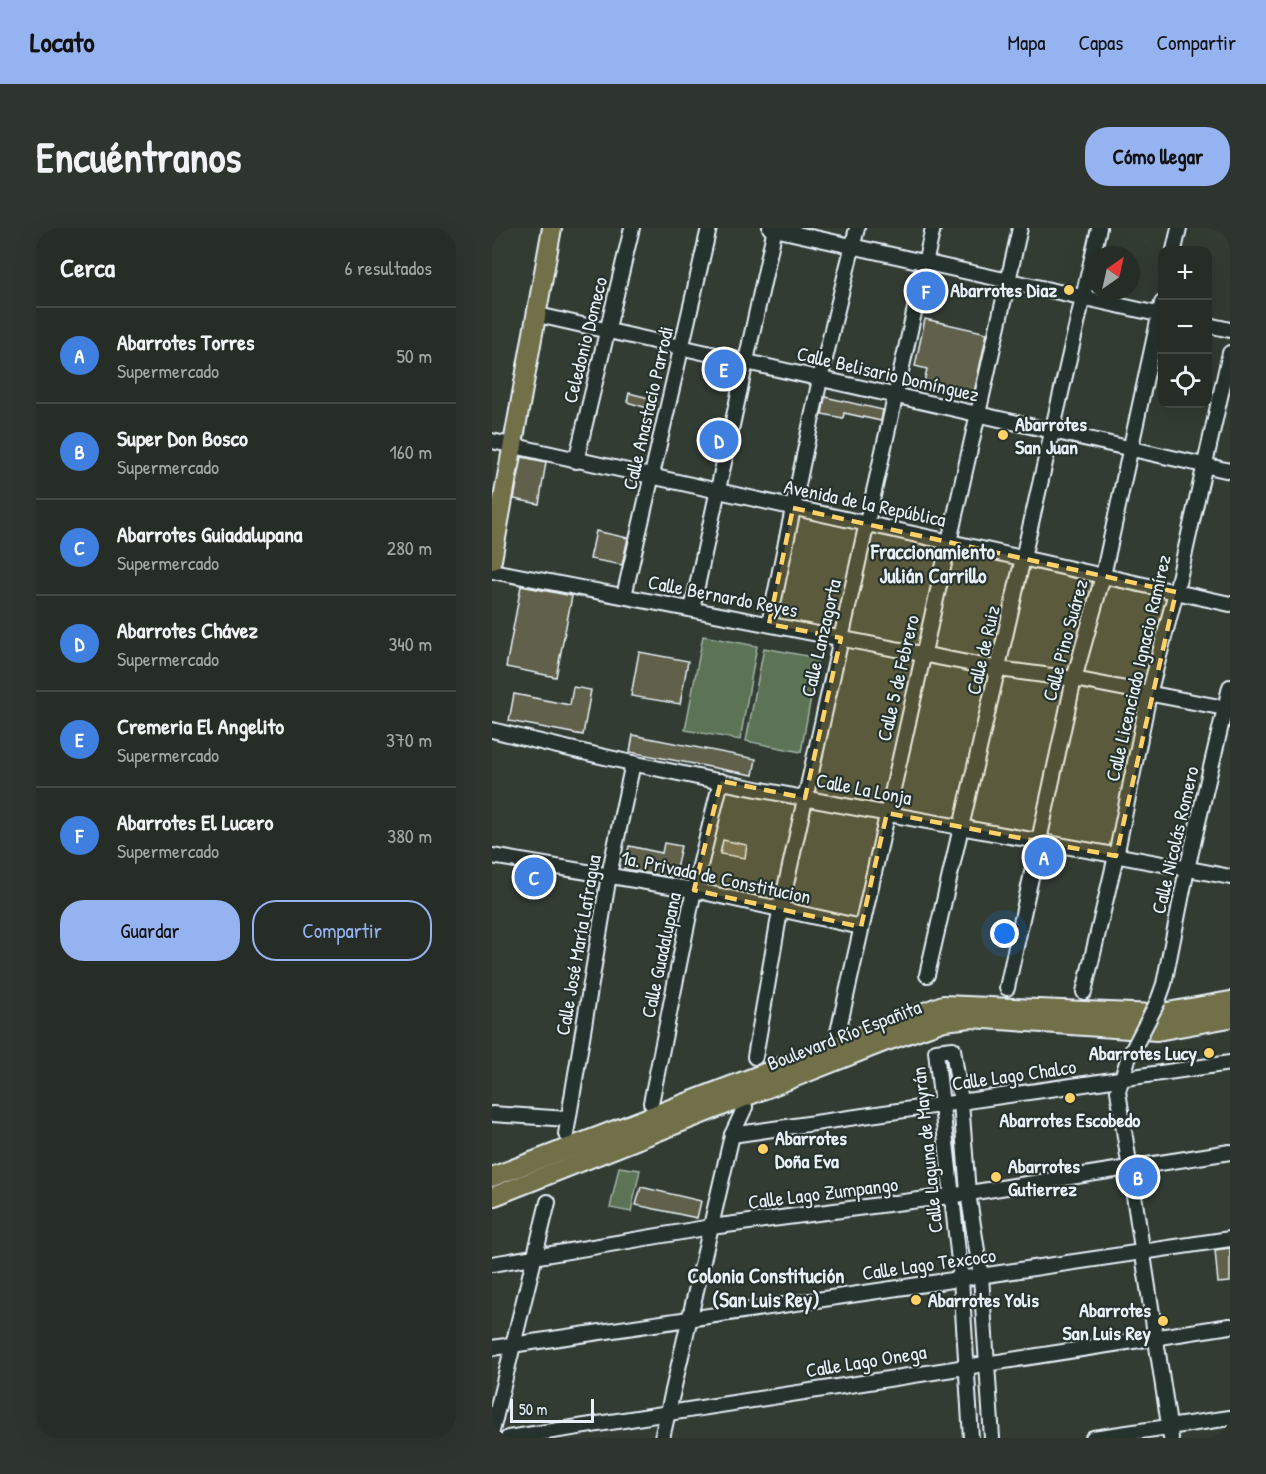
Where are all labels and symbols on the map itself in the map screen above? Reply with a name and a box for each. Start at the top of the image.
north arrow [1086,246,1140,300]
pin: F [906,268,946,314]
street label: Celedonio Domeco [556,274,613,406]
place label: Abarrotes Diaz [950,276,1057,303]
marker: Abarrotes Diaz [1062,283,1076,297]
street label: Calle Anastacio Parrodi [616,323,679,492]
street label: Calle Belisario Domínguez [794,339,982,408]
pin: E [704,346,744,392]
place label: Abarrotes San Juan [1015,410,1087,460]
pin: D [700,418,738,462]
marker: Abarrotes San Juan [996,428,1010,442]
street label: Avenida de la República [782,472,949,533]
district label: Fraccionamiento Julián Carrillo [870,537,995,590]
street label: Calle Licenciado Ignacio Ramírez [1098,551,1177,784]
street label: Calle Bernardo Reyes [646,568,801,623]
street label: Calle Lanzagorta [794,576,847,699]
street label: Calle Pino Suárez [1035,576,1094,704]
street label: Calle de Ruiz [959,602,1006,697]
street label: Calle 5 de Febrero [870,612,925,744]
street label: Calle Nicolás Romero [1144,763,1205,916]
street label: Calle La Lonja [814,766,914,811]
pin: A [1024,834,1064,880]
street label: 1a. Privada de Constitucion [619,843,814,910]
street label: Calle José María Lafragua [548,852,607,1037]
pin: C [514,854,554,900]
street label: Calle Guadalupana [634,890,687,1020]
your location [990,919,1019,948]
street label: Boulevard Río Españita [763,993,925,1076]
place label: Abarrotes Lucy [1089,1039,1198,1067]
marker: Abarrotes Lucy [1202,1046,1216,1060]
street label: Calle Lago Chalco [950,1052,1078,1097]
street label: Calle Laguna de Mayrán [904,1066,949,1234]
marker: Abarrotes Escobedo [1063,1091,1077,1105]
place label: Abarrotes Escobedo [1000,1106,1140,1133]
place label: Abarrotes Doña Eva [775,1124,847,1174]
marker: Abarrotes Doña Eva [756,1142,770,1156]
place label: Abarrotes Gutierrez [1008,1152,1080,1202]
pin: B [1118,1154,1158,1200]
street label: Calle Lago Zumpango [746,1170,900,1215]
marker: Abarrotes Gutierrez [989,1170,1003,1184]
street label: Calle Lago Texcoco [860,1241,998,1286]
district label: Colonia Constitución (San Luis Rey) [687,1261,845,1315]
place label: Abarrotes Yolis [928,1286,1039,1313]
marker: Abarrotes Yolis [909,1293,923,1307]
place label: Abarrotes San Luis Rey [1063,1296,1152,1347]
marker: Abarrotes San Luis Rey [1156,1314,1170,1328]
street label: Calle Lago Onega [804,1338,928,1383]
scale bar [510,1396,594,1424]

